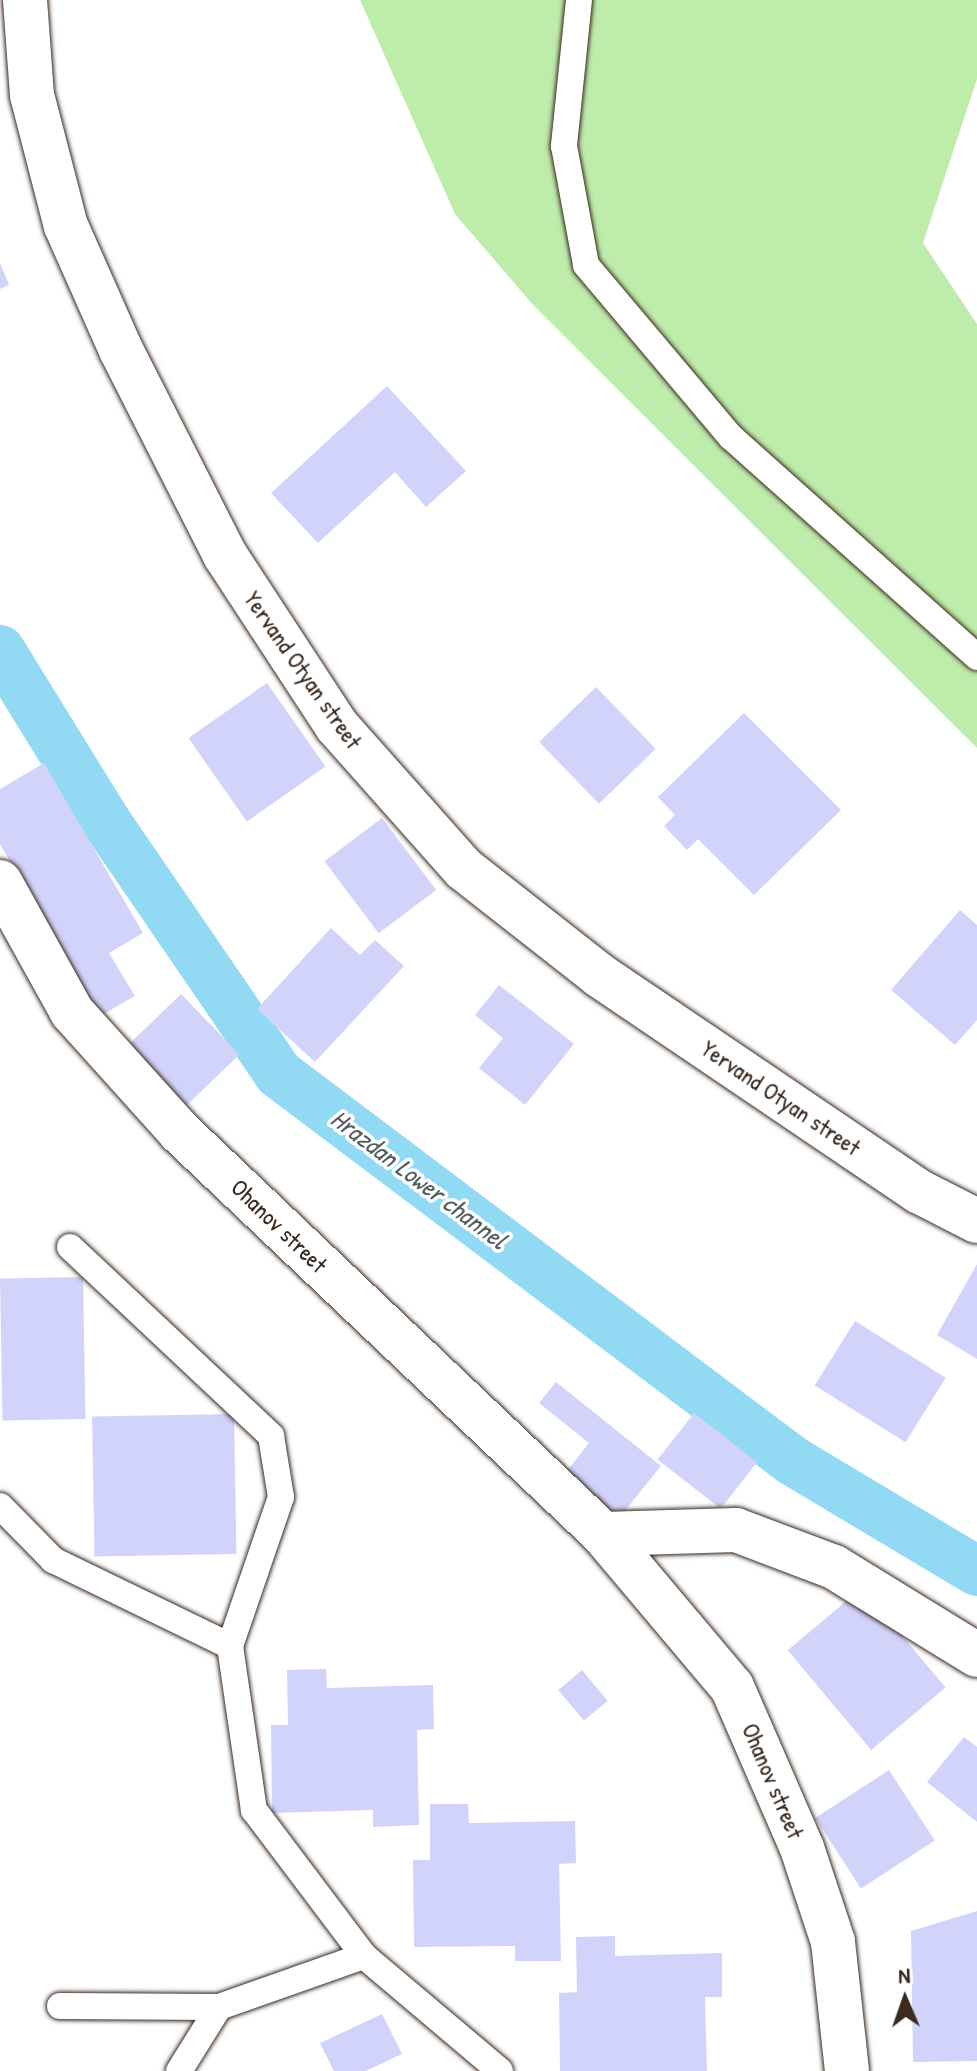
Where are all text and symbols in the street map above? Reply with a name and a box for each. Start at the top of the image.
street label: Yervand Otyan street [238,586,368,754]
street label: Yervand Otyan street [696,1034,866,1162]
water label: Hrazdan Lower channel [325,1103,513,1255]
street label: Ohanov street [225,1173,333,1279]
street label: Ohanov street [736,1719,810,1843]
north arrow [865,1959,945,2039]
text: N [898,1960,911,1990]

